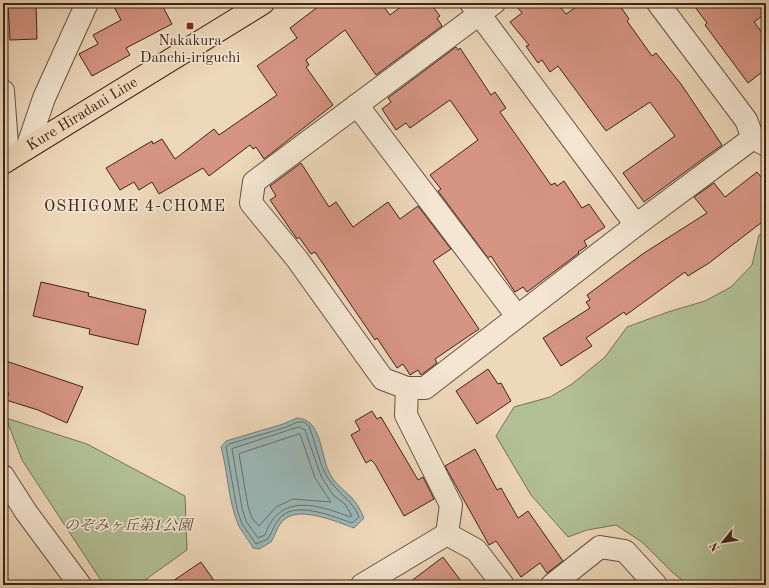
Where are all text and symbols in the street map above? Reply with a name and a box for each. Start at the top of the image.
marker: Nakakura Danchi-iriguchi [185,21,195,31]
place label: Nakakura Danchi-iriguchi [140,34,240,66]
street label: Kure Hiradani Line [24,75,140,154]
district label: OSHIGOME 4-CHOME [44,199,226,215]
park label: のぞみヶ丘第1公園 [64,517,195,534]
north arrow [703,522,743,562]
text: N [708,539,723,553]

